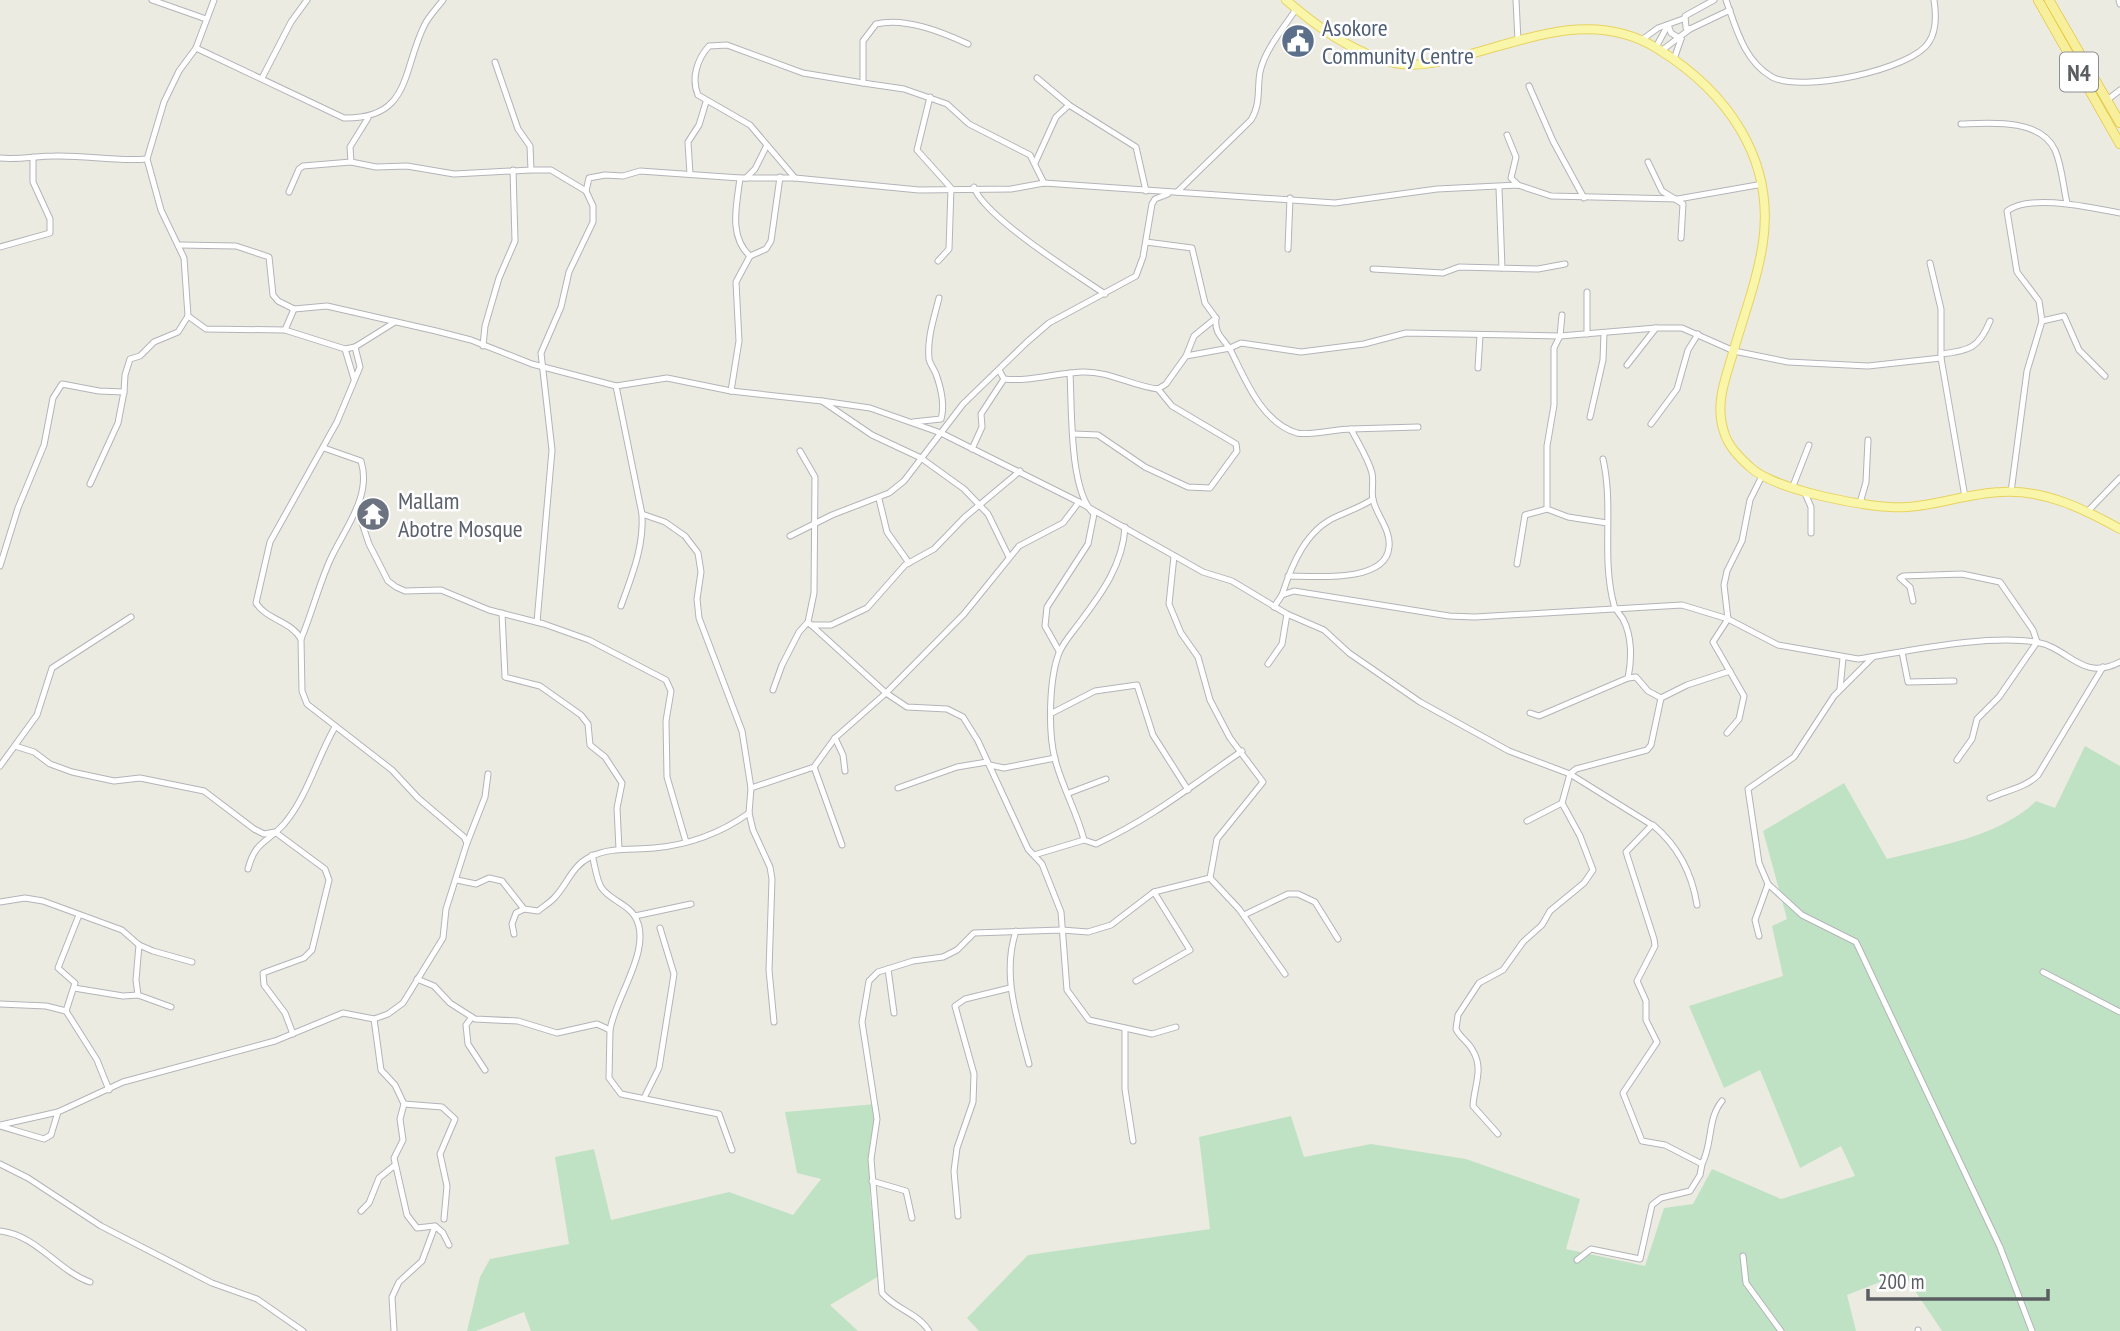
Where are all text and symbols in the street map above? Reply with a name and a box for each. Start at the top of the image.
place label: Asokore Community Centre [1322,12,1474,71]
public building icon: Asokore Community Centre [1279,22,1317,60]
road number: N4 [2060,53,2098,92]
place label: Mallam Abotre Mosque [398,485,523,544]
temple icon: Mallam Abotre Mosque [354,495,392,533]
scale bar [1868,1258,2048,1302]
text: 200 m [1878,1268,1924,1295]

